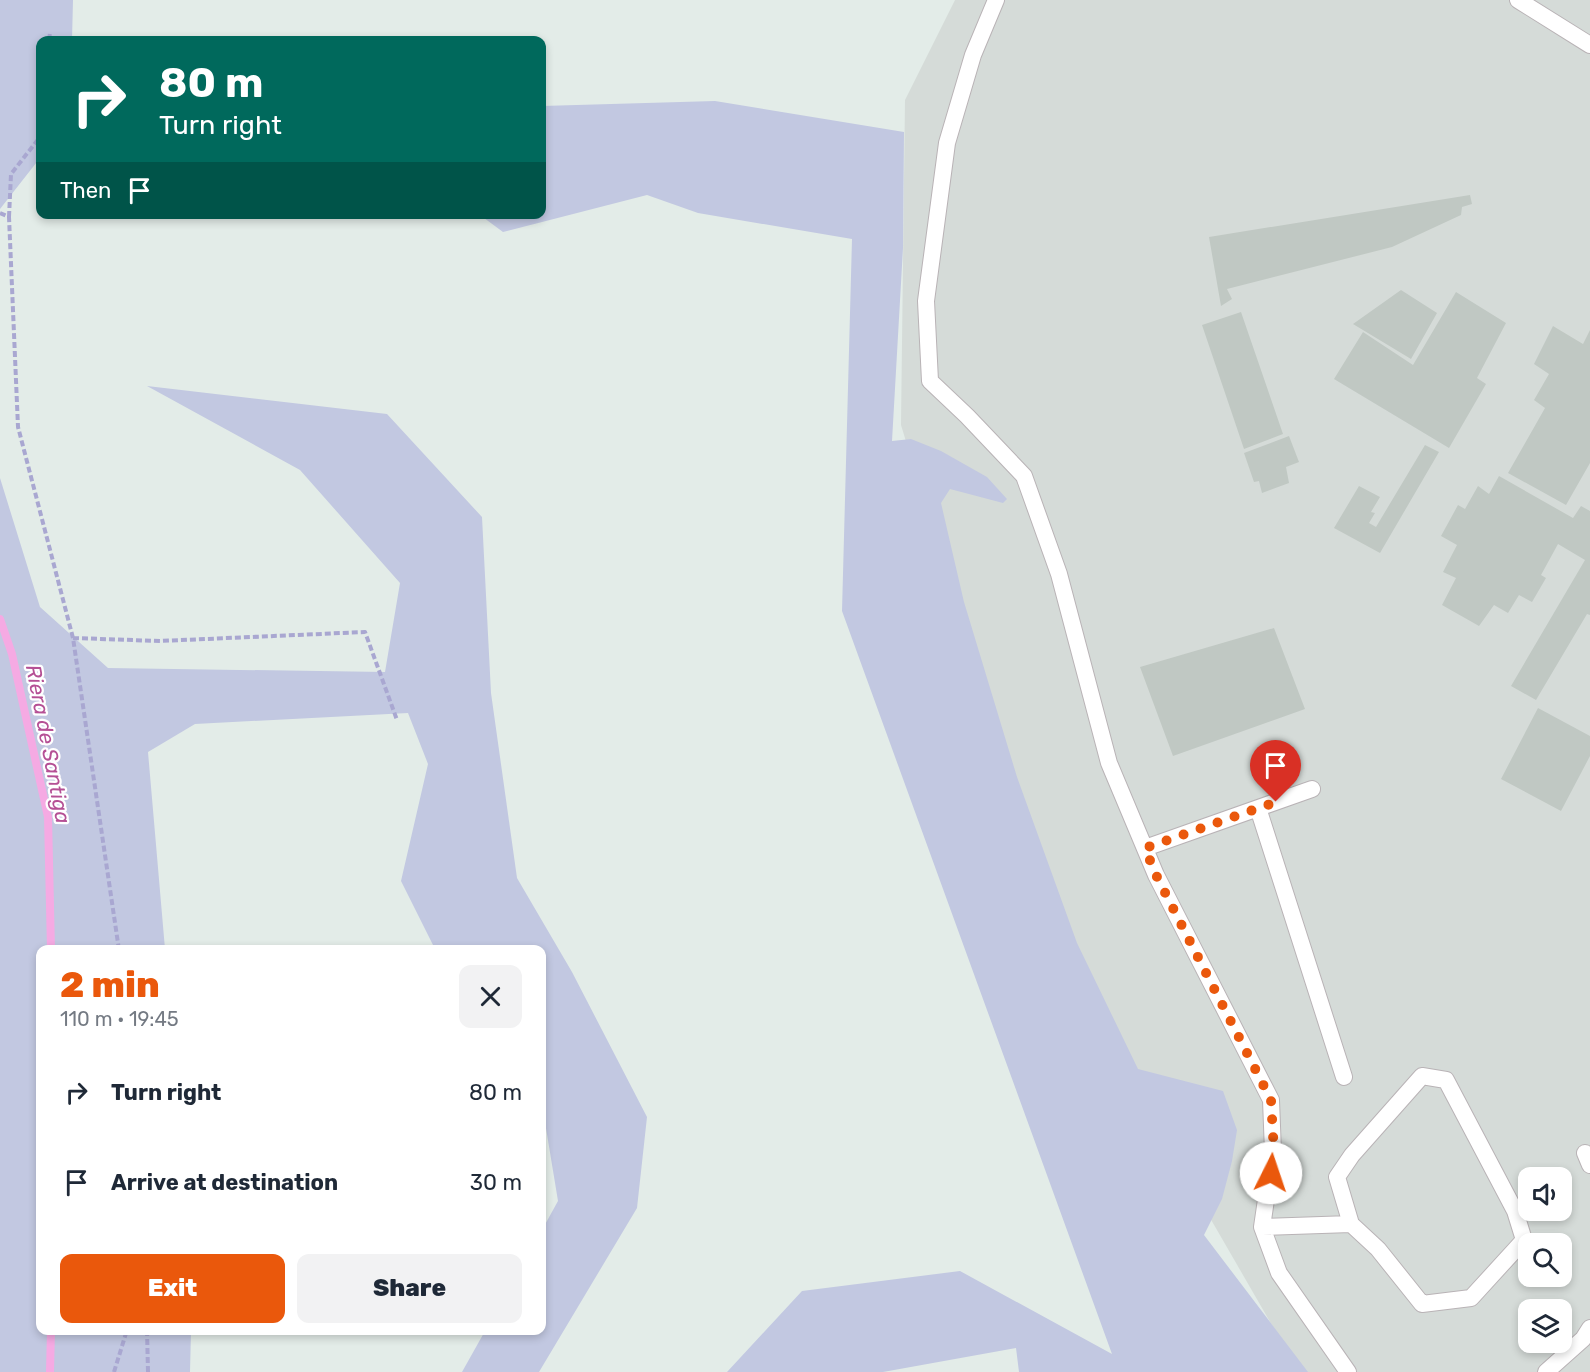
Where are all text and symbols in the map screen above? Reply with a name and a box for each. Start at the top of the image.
text: 80 m [159,58,263,108]
icon: right [60,60,138,138]
text: Turn right [159,109,282,141]
icon: arrive [123,174,156,207]
text: Then [60,177,111,204]
water label: Riera de Santiga [21,662,76,826]
pin [1250,740,1301,802]
icon: arrive [1259,749,1292,782]
text: 2 min [60,963,160,1006]
button: close [459,965,522,1028]
text: 110 m · 19:45 [60,1007,179,1031]
icon: right [60,1076,93,1109]
text: Turn right [111,1079,221,1106]
text: 80 m [469,1079,522,1106]
position arrow [1239,1141,1303,1205]
icon: arrive [60,1166,93,1199]
map controls [1518,1167,1572,1353]
button: sound [1518,1167,1572,1221]
text: Arrive at destination [111,1169,338,1196]
text: 30 m [470,1169,522,1196]
button: search [1518,1233,1572,1287]
button: Exit [60,1254,285,1323]
button: Share [297,1254,522,1323]
button: layers [1518,1299,1572,1353]

